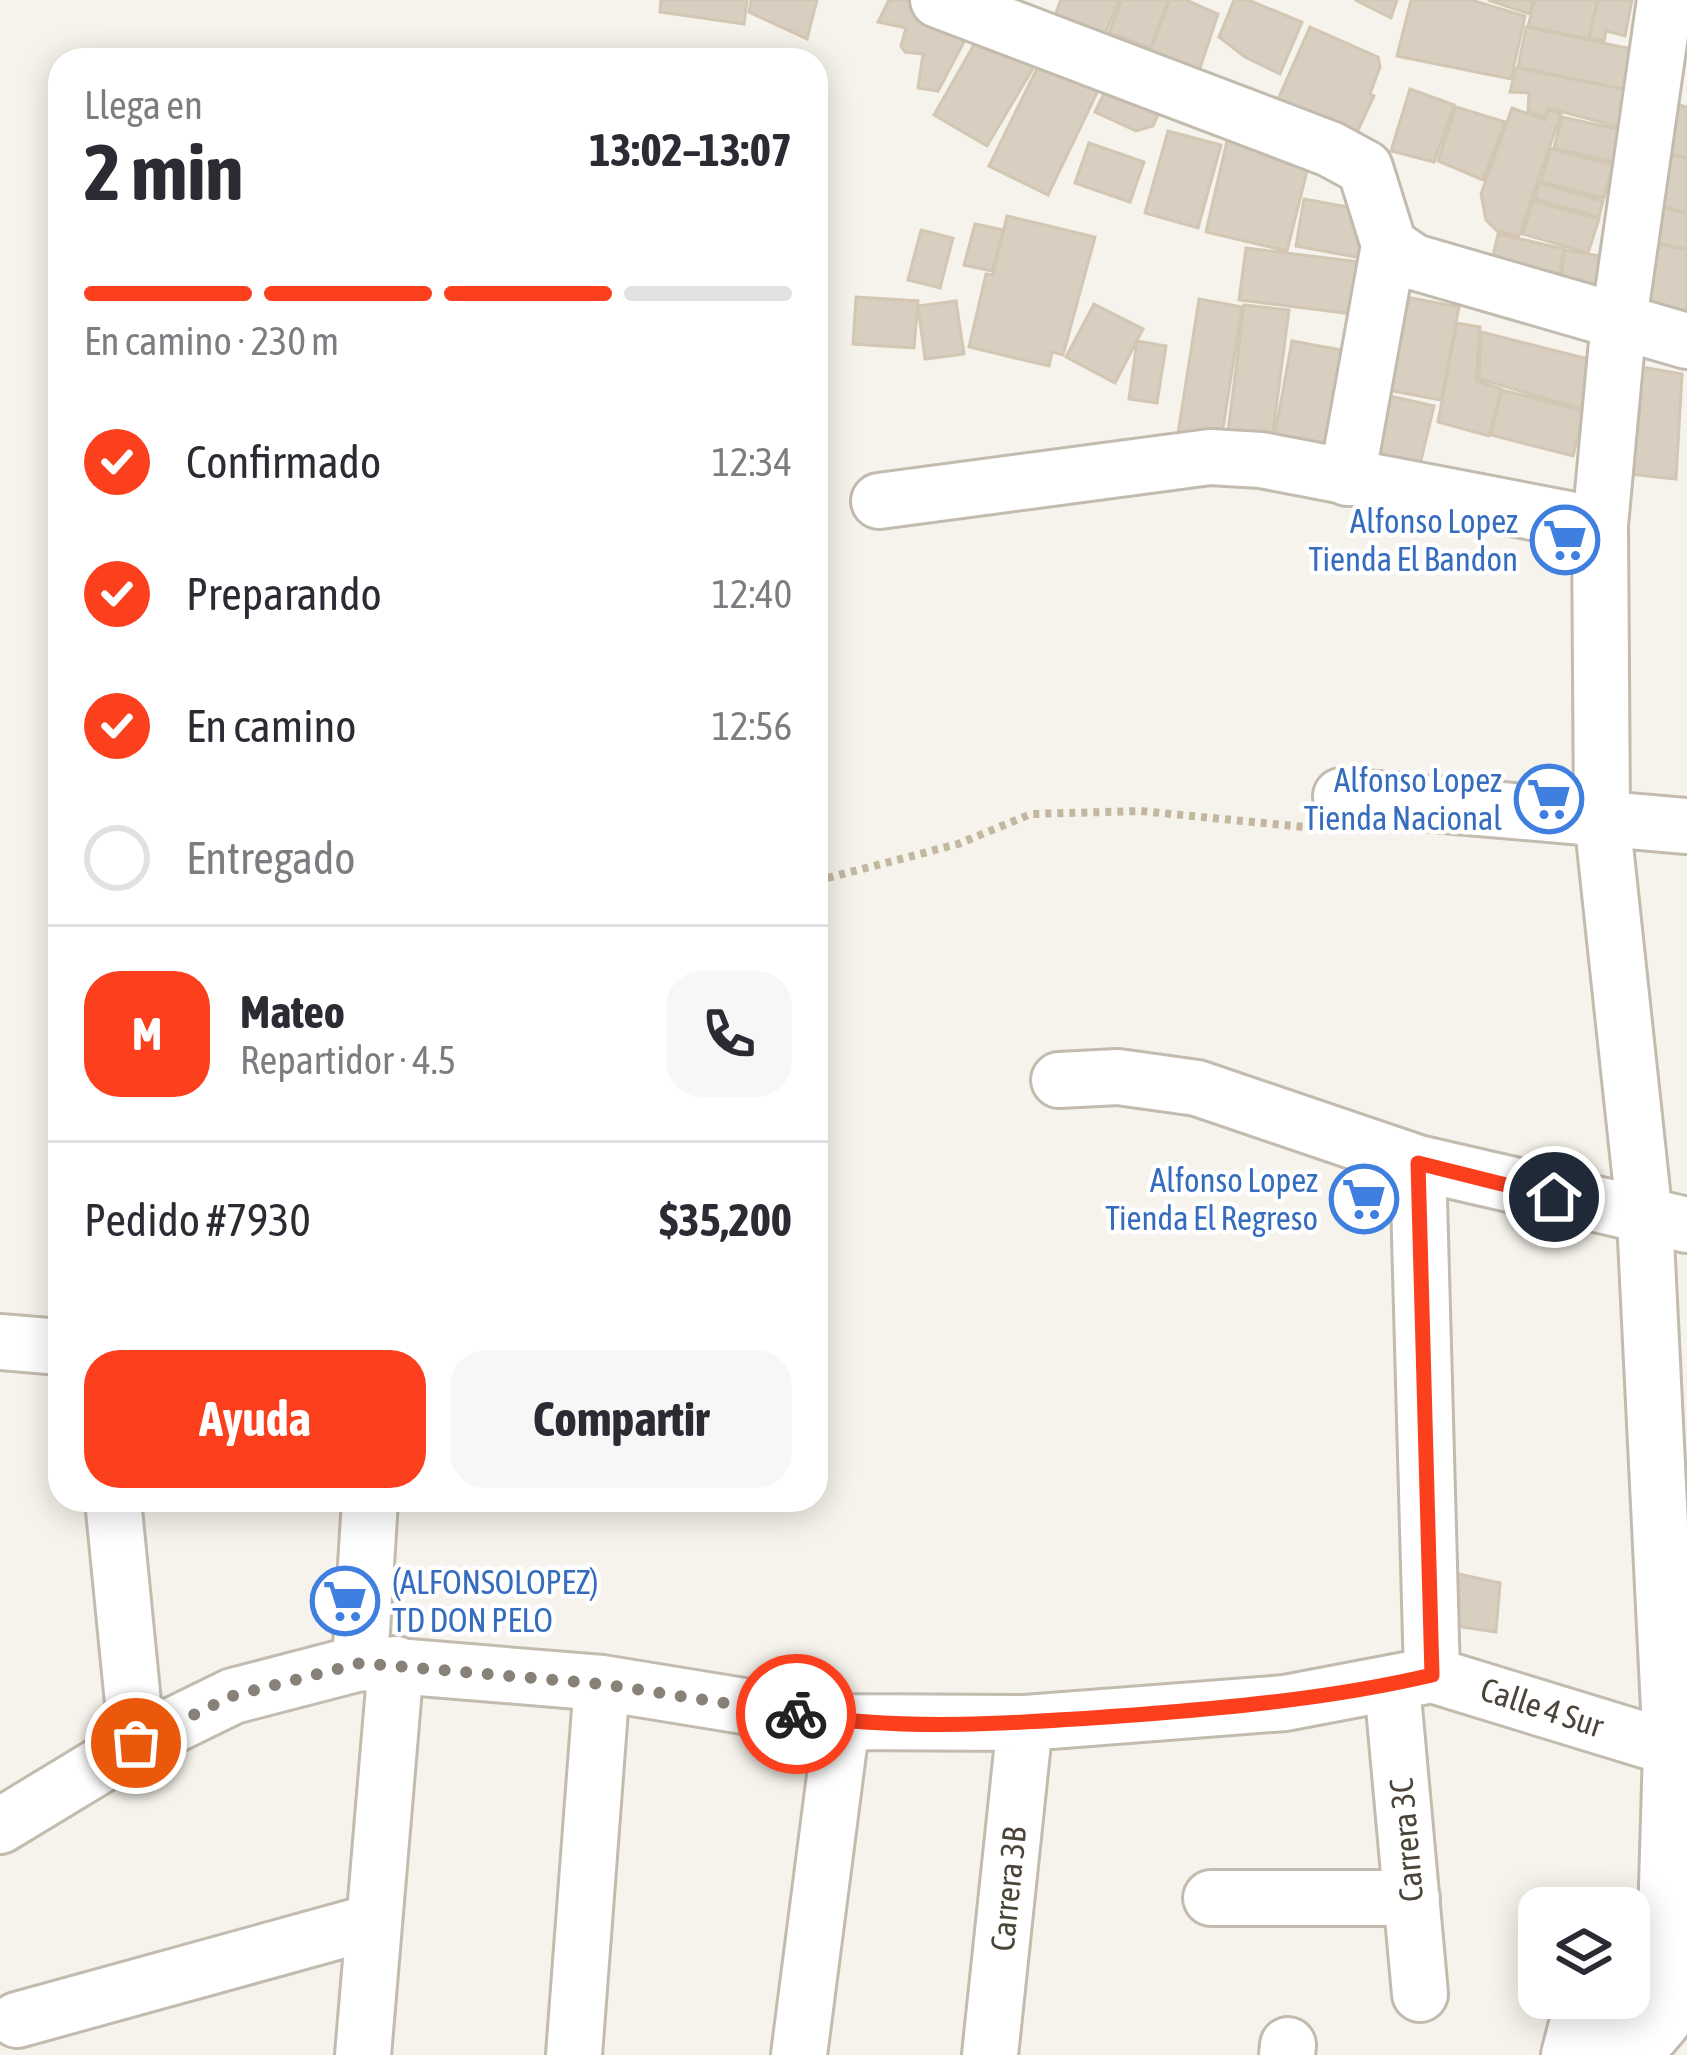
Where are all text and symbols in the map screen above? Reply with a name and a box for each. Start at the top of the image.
text: Llega en [84,83,203,127]
text: 13:02–13:07 [589,124,792,176]
text: 2 min [84,127,243,217]
text: En camino · 230 m [84,319,339,363]
icon: check [84,429,150,495]
text: Confirmado [186,436,381,488]
text: 12:34 [712,440,792,484]
place label: Alfonso Lopez Tienda El Bandon [1309,502,1518,578]
supermarket icon: Alfonso Lopez Tienda El Bandon [1530,505,1600,575]
icon: check [84,561,150,627]
text: Preparando [186,568,382,620]
text: 12:40 [712,572,792,616]
icon: check [84,693,150,759]
text: En camino [186,700,356,752]
text: 12:56 [712,704,792,748]
place label: Alfonso Lopez Tienda Nacional [1304,761,1502,837]
supermarket icon: Alfonso Lopez Tienda Nacional [1514,764,1584,834]
text: Entregado [186,832,356,884]
button: phone [666,971,792,1097]
text: Mateo [240,986,345,1038]
text: M [132,1008,162,1060]
text: Repartidor · 4.5 [240,1038,456,1082]
pin [1503,1146,1605,1248]
place label: Alfonso Lopez Tienda El Regreso [1105,1161,1318,1237]
supermarket icon: Alfonso Lopez Tienda El Regreso [1329,1164,1399,1234]
icon: home [1521,1164,1587,1230]
text: Pedido #7930 [84,1194,311,1246]
text: $35,200 [659,1194,792,1246]
button: Ayuda [84,1350,426,1488]
button: Compartir [450,1350,792,1488]
place label: (ALFONSOLOPEZ) TD DON PELO [392,1563,598,1639]
supermarket icon: (ALFONSOLOPEZ) TD DON PELO [310,1566,380,1636]
courier [736,1654,856,1774]
street label: Calle 4 Sur [1476,1669,1609,1745]
icon: bike [763,1681,829,1747]
pin [85,1692,187,1794]
icon: bag [103,1710,169,1776]
street label: Carrera 3C [1382,1776,1430,1903]
street label: Carrera 3B [983,1825,1033,1953]
map controls [1518,1887,1650,2019]
button: layers [1518,1887,1650,2019]

